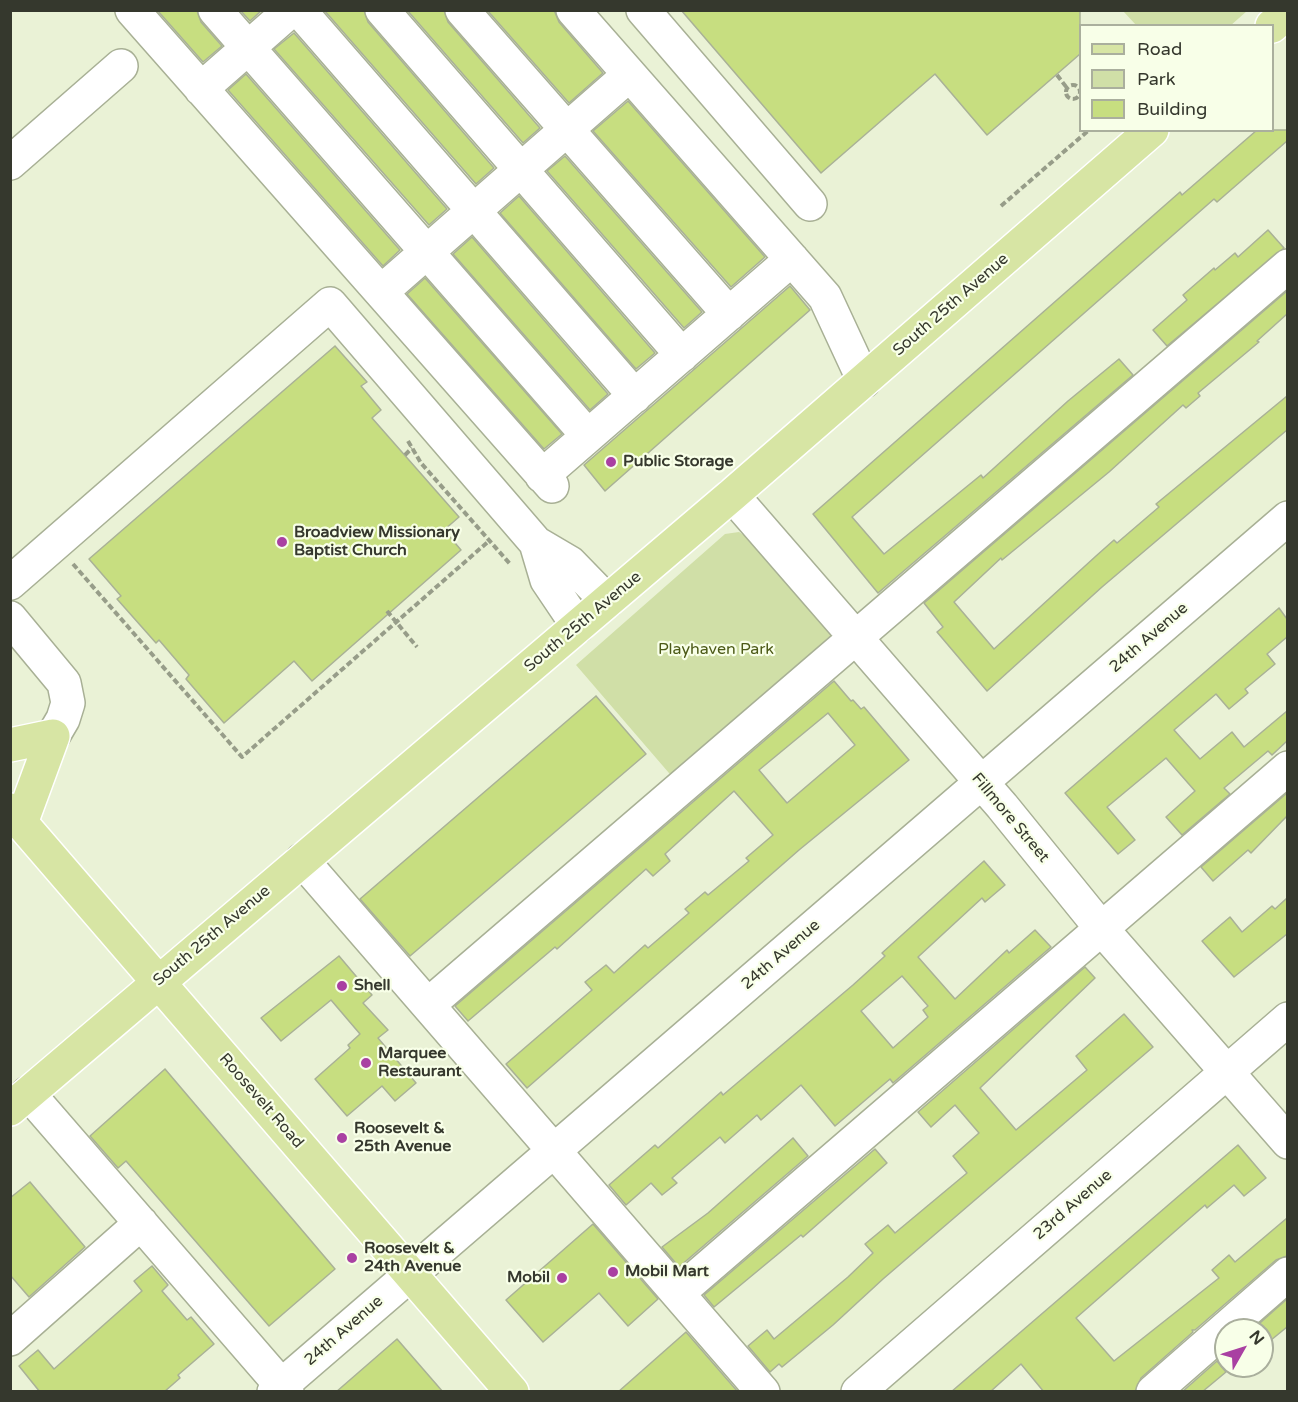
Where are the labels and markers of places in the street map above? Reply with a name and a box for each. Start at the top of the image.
place label: Public Storage [623,452,734,472]
marker: Public Storage [604,455,618,469]
place label: Broadview Missionary Baptist Church [294,523,460,561]
marker: Broadview Missionary Baptist Church [275,535,289,549]
place label: Shell [354,976,390,996]
marker: Shell [335,979,349,993]
place label: Marquee Restaurant [378,1044,462,1082]
marker: Marquee Restaurant [359,1056,373,1070]
place label: Roosevelt & 25th Avenue [354,1119,451,1157]
marker: Roosevelt & 25th Avenue [335,1131,349,1145]
place label: Roosevelt & 24th Avenue [364,1239,461,1277]
marker: Roosevelt & 24th Avenue [345,1251,359,1265]
place label: Mobil Mart [625,1262,709,1282]
marker: Mobil Mart [606,1265,620,1279]
place label: Mobil [507,1268,550,1288]
marker: Mobil [555,1271,569,1285]

